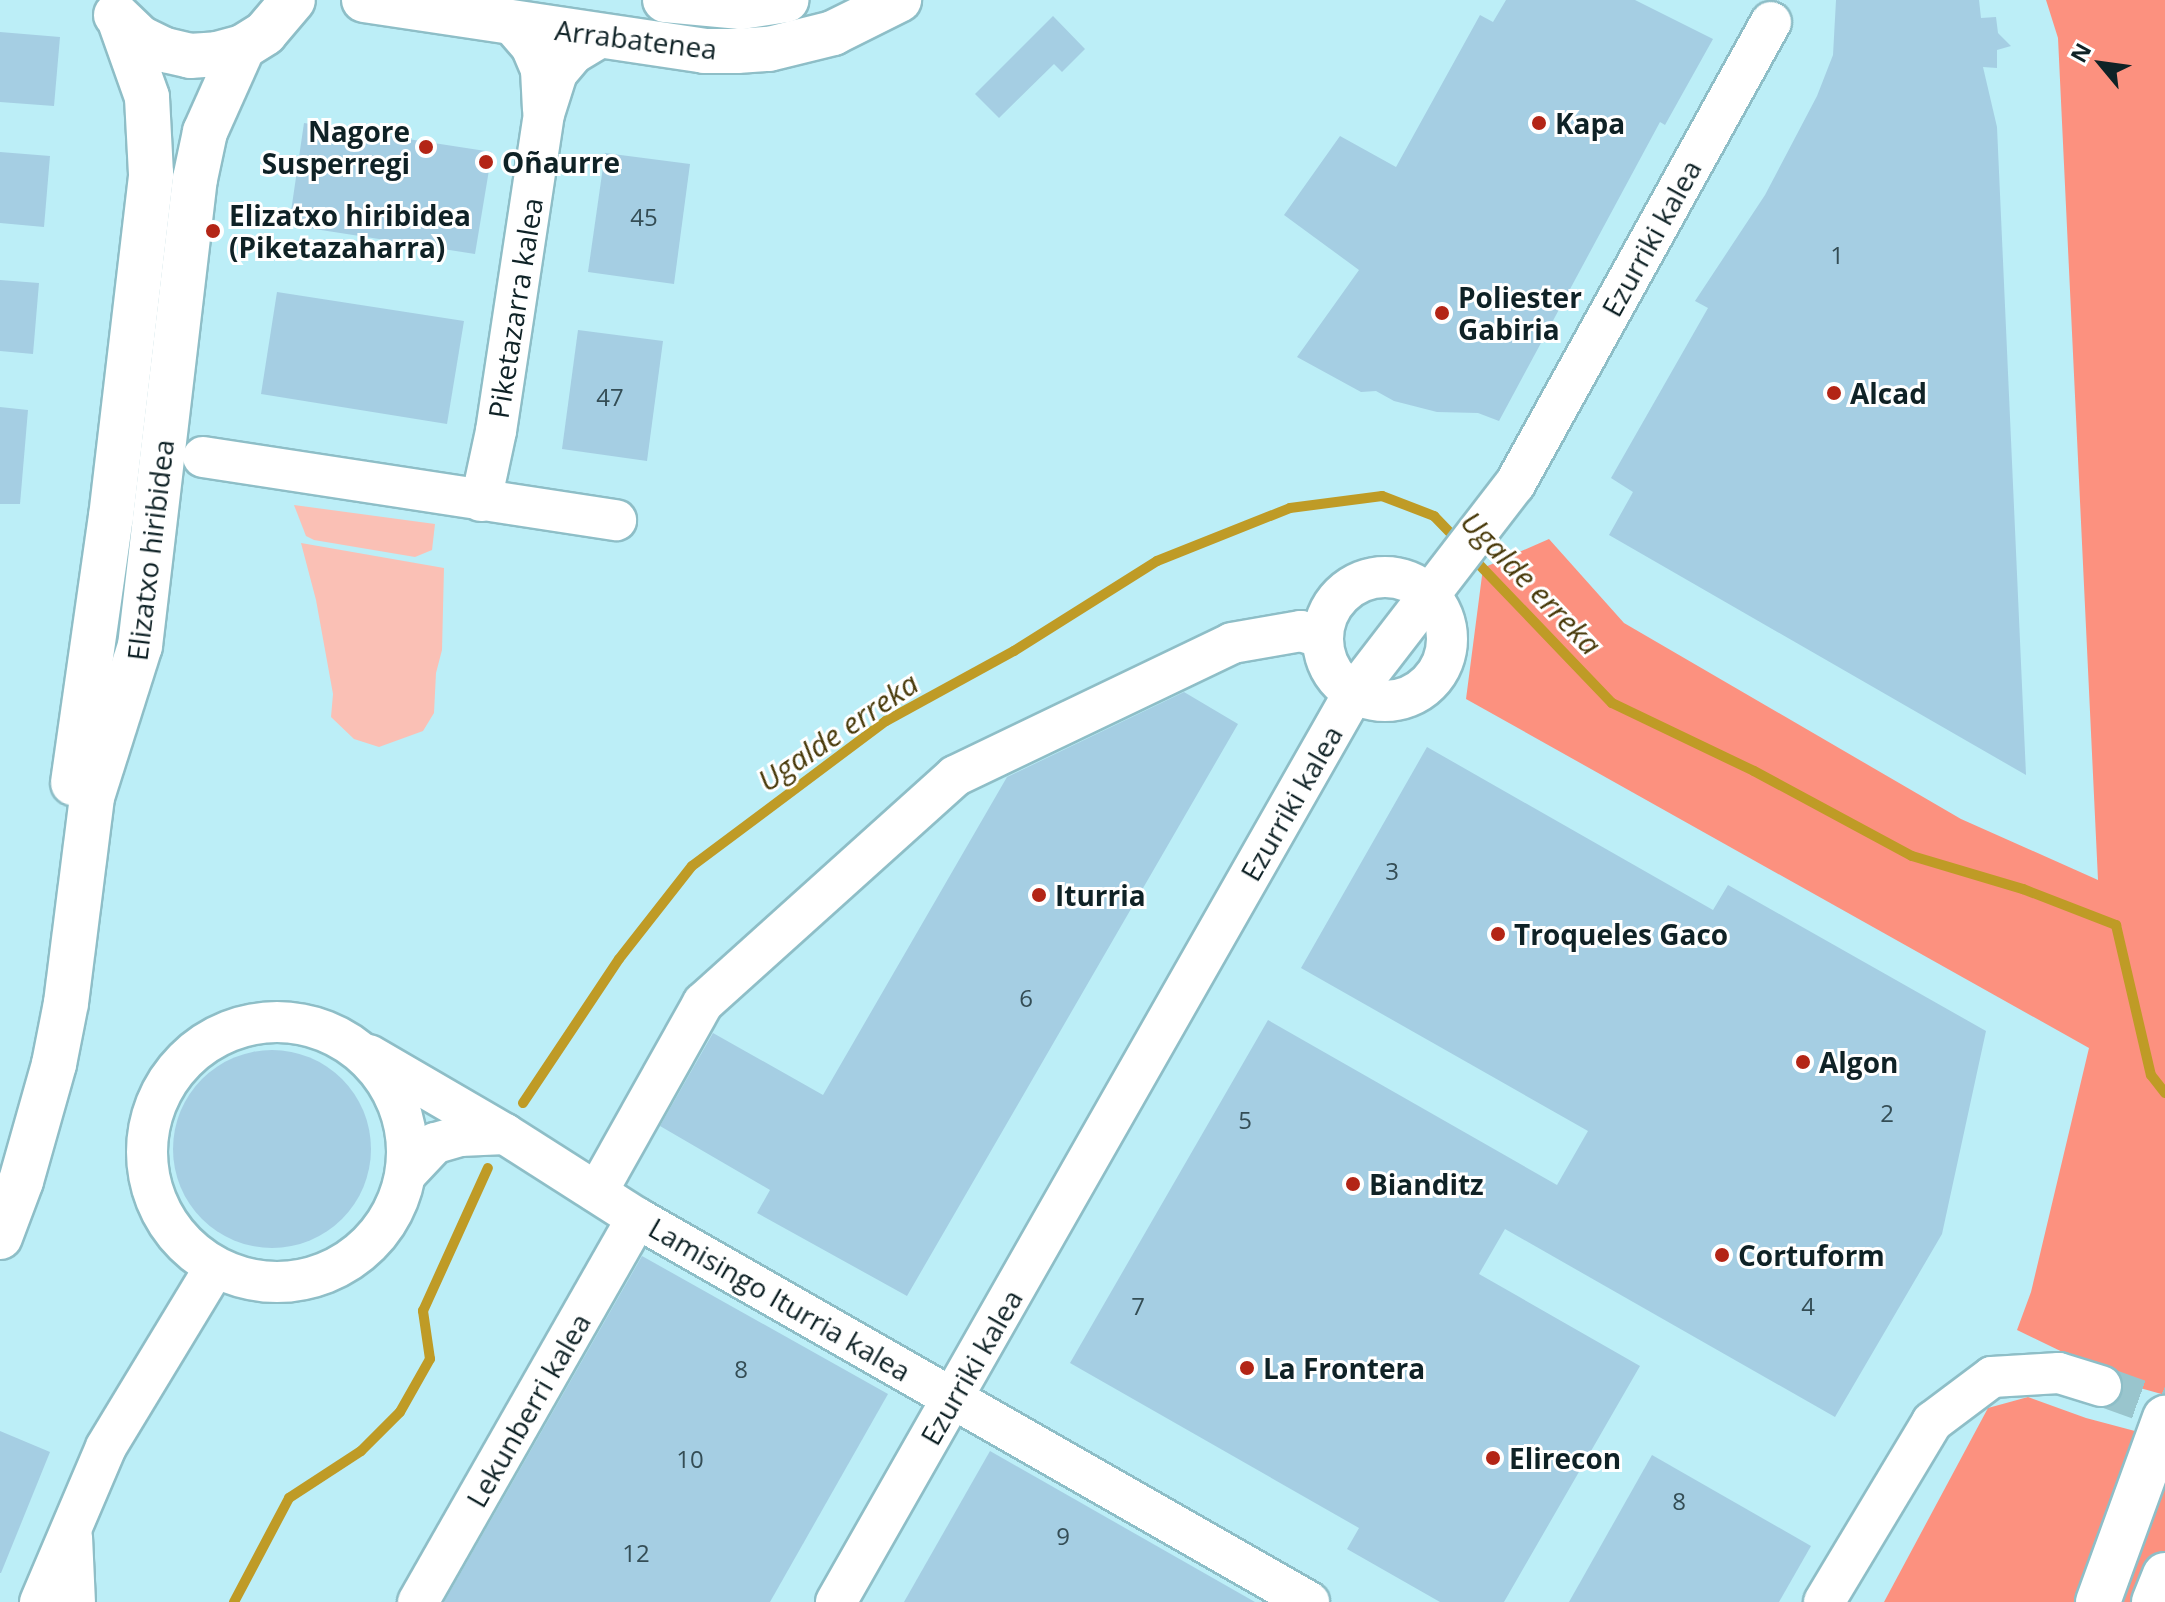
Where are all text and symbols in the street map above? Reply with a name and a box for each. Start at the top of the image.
street label: Arrabatenea [553,12,719,66]
north arrow [2061,24,2141,104]
text: N [2063,37,2097,67]
place label: Kapa [1555,106,1625,140]
place label: Nagore Susperregi [262,114,410,180]
marker: Kapa [1530,114,1548,132]
marker: Nagore Susperregi [417,138,435,156]
place label: Oñaurre [502,145,620,179]
marker: Oñaurre [477,153,495,171]
street label: Ezurriki kalea [1594,154,1708,322]
street label: Piketazarra kalea [481,195,549,421]
place label: Elizatxo hiribidea (Piketazaharra) [229,198,471,264]
house number: 45 [630,203,658,231]
marker: Elizatxo hiribidea (Piketazaharra) [204,222,222,240]
house number: 1 [1830,241,1844,269]
place label: Poliester Gabiria [1458,280,1582,346]
marker: Poliester Gabiria [1433,304,1451,322]
place label: Alcad [1850,376,1927,410]
house number: 47 [596,383,624,411]
marker: Alcad [1825,384,1843,402]
street label: Elizatxo hiribidea [120,438,180,662]
water label: Ugalde erreka [1454,504,1608,662]
water label: Ugalde erreka [751,665,925,799]
street label: Ezurriki kalea [1233,719,1349,887]
house number: 3 [1385,857,1399,885]
place label: Iturria [1055,878,1146,912]
marker: Iturria [1030,886,1048,904]
place label: Troqueles Gaco [1514,917,1728,951]
marker: Troqueles Gaco [1489,925,1507,943]
house number: 6 [1019,984,1033,1012]
place label: Algon [1819,1045,1898,1079]
marker: Algon [1794,1053,1812,1071]
house number: 2 [1880,1099,1894,1127]
house number: 5 [1238,1106,1252,1134]
place label: Bianditz [1369,1167,1484,1201]
marker: Bianditz [1344,1175,1362,1193]
street label: Lamisingo Iturria kalea [643,1210,917,1388]
place label: Cortuform [1738,1238,1885,1272]
marker: Cortuform [1713,1246,1731,1264]
street label: Ezurriki kalea [913,1283,1029,1451]
house number: 7 [1131,1292,1145,1320]
house number: 4 [1801,1292,1815,1320]
street label: Lekunberri kalea [459,1307,597,1513]
place label: La Frontera [1263,1351,1425,1385]
house number: 8 [734,1355,748,1383]
marker: La Frontera [1238,1359,1256,1377]
place label: Elirecon [1509,1441,1621,1475]
house number: 10 [676,1445,704,1473]
marker: Elirecon [1484,1449,1502,1467]
house number: 8 [1672,1487,1686,1515]
house number: 9 [1056,1522,1070,1550]
house number: 12 [622,1539,650,1567]

